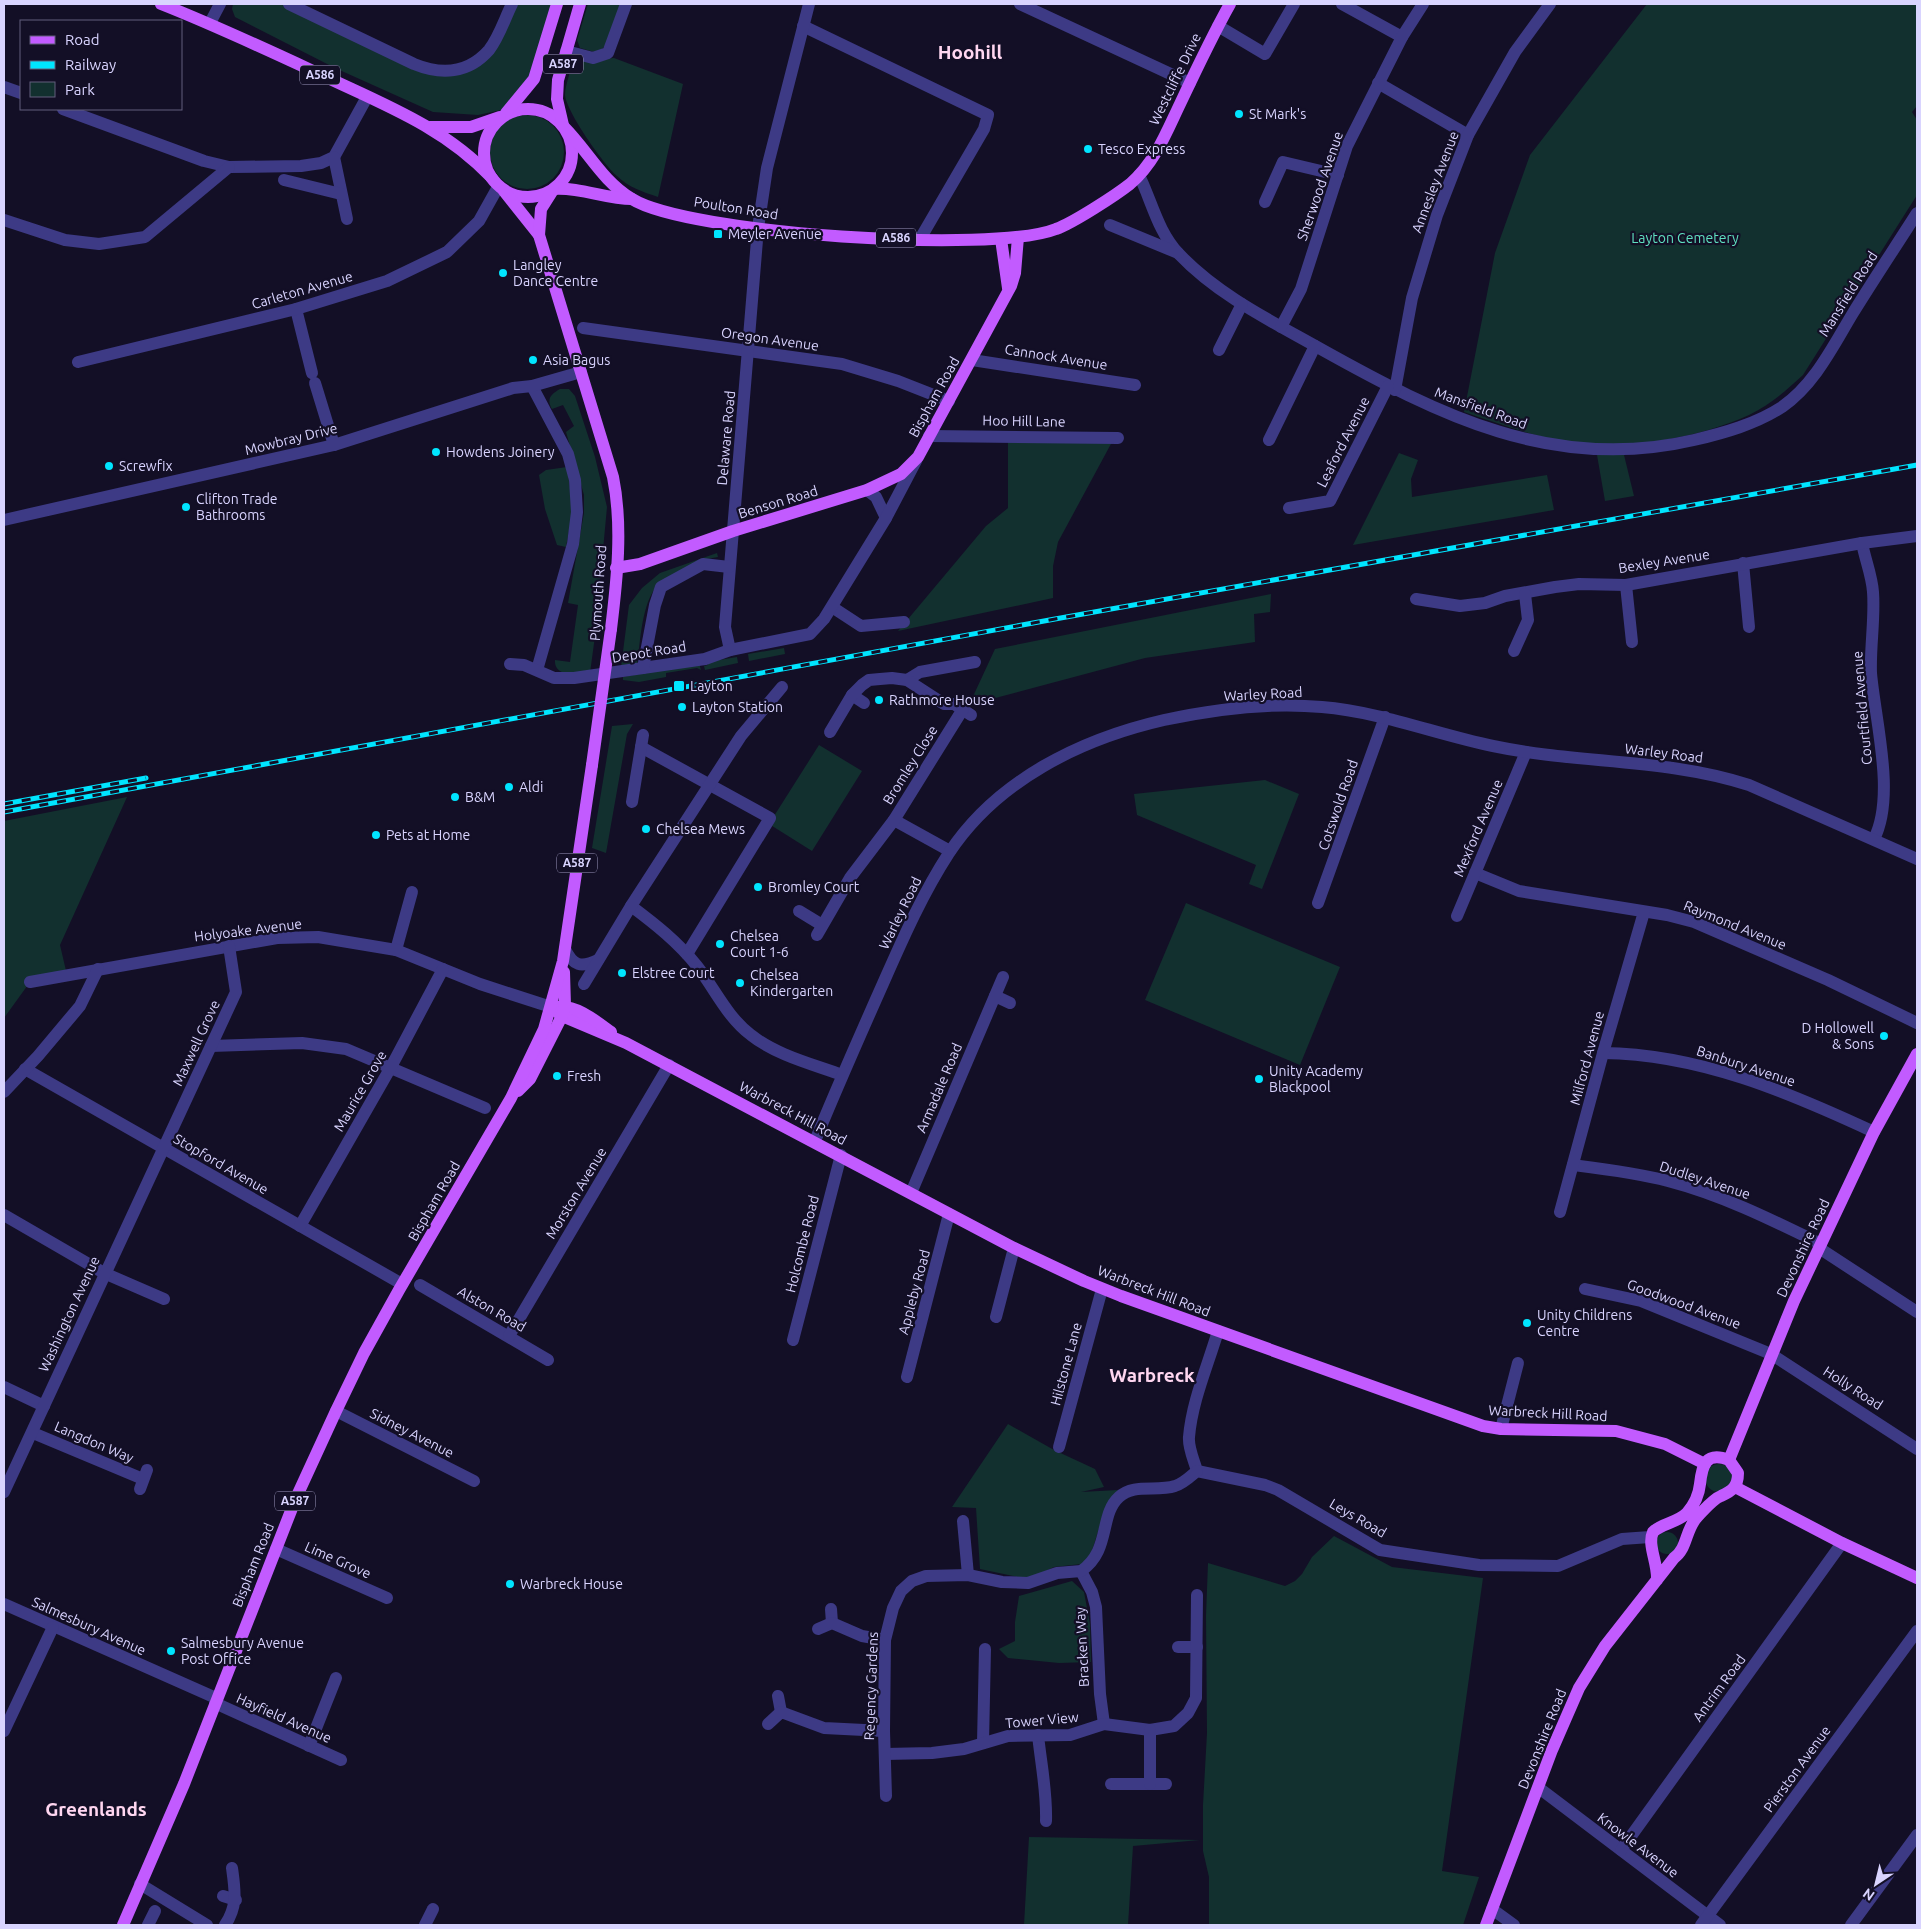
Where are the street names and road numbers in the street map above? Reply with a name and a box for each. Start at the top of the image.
street label: Westcliffe Drive [1146,30,1204,128]
road number: A587 [543,54,583,74]
road number: A586 [300,66,340,84]
street label: Sherwood Avenue [1294,129,1346,243]
street label: Annesley Avenue [1408,129,1462,235]
street label: Poulton Road [693,193,779,223]
road number: A586 [876,228,916,248]
street label: Mansfield Road [1815,249,1881,339]
street label: Carleton Avenue [250,268,354,312]
street label: Oregon Avenue [720,324,820,354]
street label: Cannock Avenue [1003,341,1109,373]
street label: Bispham Road [905,354,963,440]
street label: Mansfield Road [1433,384,1529,432]
street label: Delaware Road [714,390,738,486]
street label: Leaford Avenue [1313,394,1373,490]
street label: Hoo Hill Lane [982,412,1066,430]
street label: Mowbray Drive [243,420,339,458]
street label: Benson Road [736,482,820,522]
street label: Plymouth Road [587,545,609,641]
street label: Bexley Avenue [1617,546,1711,576]
street label: Depot Road [611,638,687,666]
street label: Courtfield Avenue [1849,650,1875,766]
street label: Warley Road [1223,684,1303,704]
street label: Bromley Close [879,723,941,807]
street label: Warley Road [1624,740,1704,766]
street label: Cotswold Road [1315,758,1361,852]
street label: Mexford Avenue [1450,777,1506,879]
road number: A587 [557,854,597,872]
street label: Warley Road [876,874,924,952]
street label: Raymond Avenue [1681,897,1789,953]
street label: Holyoake Avenue [193,915,303,945]
street label: Maxwell Grove [169,998,223,1088]
street label: Milford Avenue [1567,1009,1607,1107]
street label: Armadale Road [913,1041,965,1135]
street label: Banbury Avenue [1695,1042,1797,1090]
street label: Maurice Grove [330,1048,390,1134]
street label: Warbreck Hill Road [737,1078,849,1148]
street label: Stopford Avenue [171,1130,271,1198]
street label: Morston Avenue [542,1144,610,1242]
street label: Bispham Road [405,1158,463,1244]
street label: Dudley Avenue [1658,1158,1752,1202]
street label: Holcombe Road [782,1194,822,1294]
street label: Devonshire Road [1773,1196,1833,1300]
street label: Appleby Road [895,1248,933,1336]
street label: Washington Avenue [35,1254,103,1374]
street label: Warbreck Hill Road [1096,1262,1212,1320]
street label: Goodwood Avenue [1625,1276,1743,1332]
street label: Alston Road [455,1283,529,1335]
street label: Hilstone Lane [1047,1321,1085,1407]
street label: Holly Road [1820,1363,1886,1413]
street label: Warbreck Hill Road [1488,1402,1608,1424]
street label: Sidney Avenue [367,1405,457,1461]
street label: Langdon Way [52,1418,136,1466]
road number: A587 [275,1492,315,1510]
street label: Leys Road [1327,1495,1389,1541]
street label: Bispham Road [229,1521,277,1609]
street label: Lime Grove [302,1538,374,1582]
street label: Salmesbury Avenue [30,1594,148,1658]
street label: Bracken Way [1072,1606,1092,1687]
street label: Regency Gardens [861,1631,881,1741]
street label: Antrim Road [1689,1651,1749,1725]
street label: Devonshire Road [1515,1687,1569,1791]
street label: Hayfield Avenue [234,1690,334,1746]
street label: Tower View [1005,1709,1080,1731]
street label: Pierston Avenue [1760,1723,1834,1815]
street label: Knowle Avenue [1594,1809,1682,1881]

